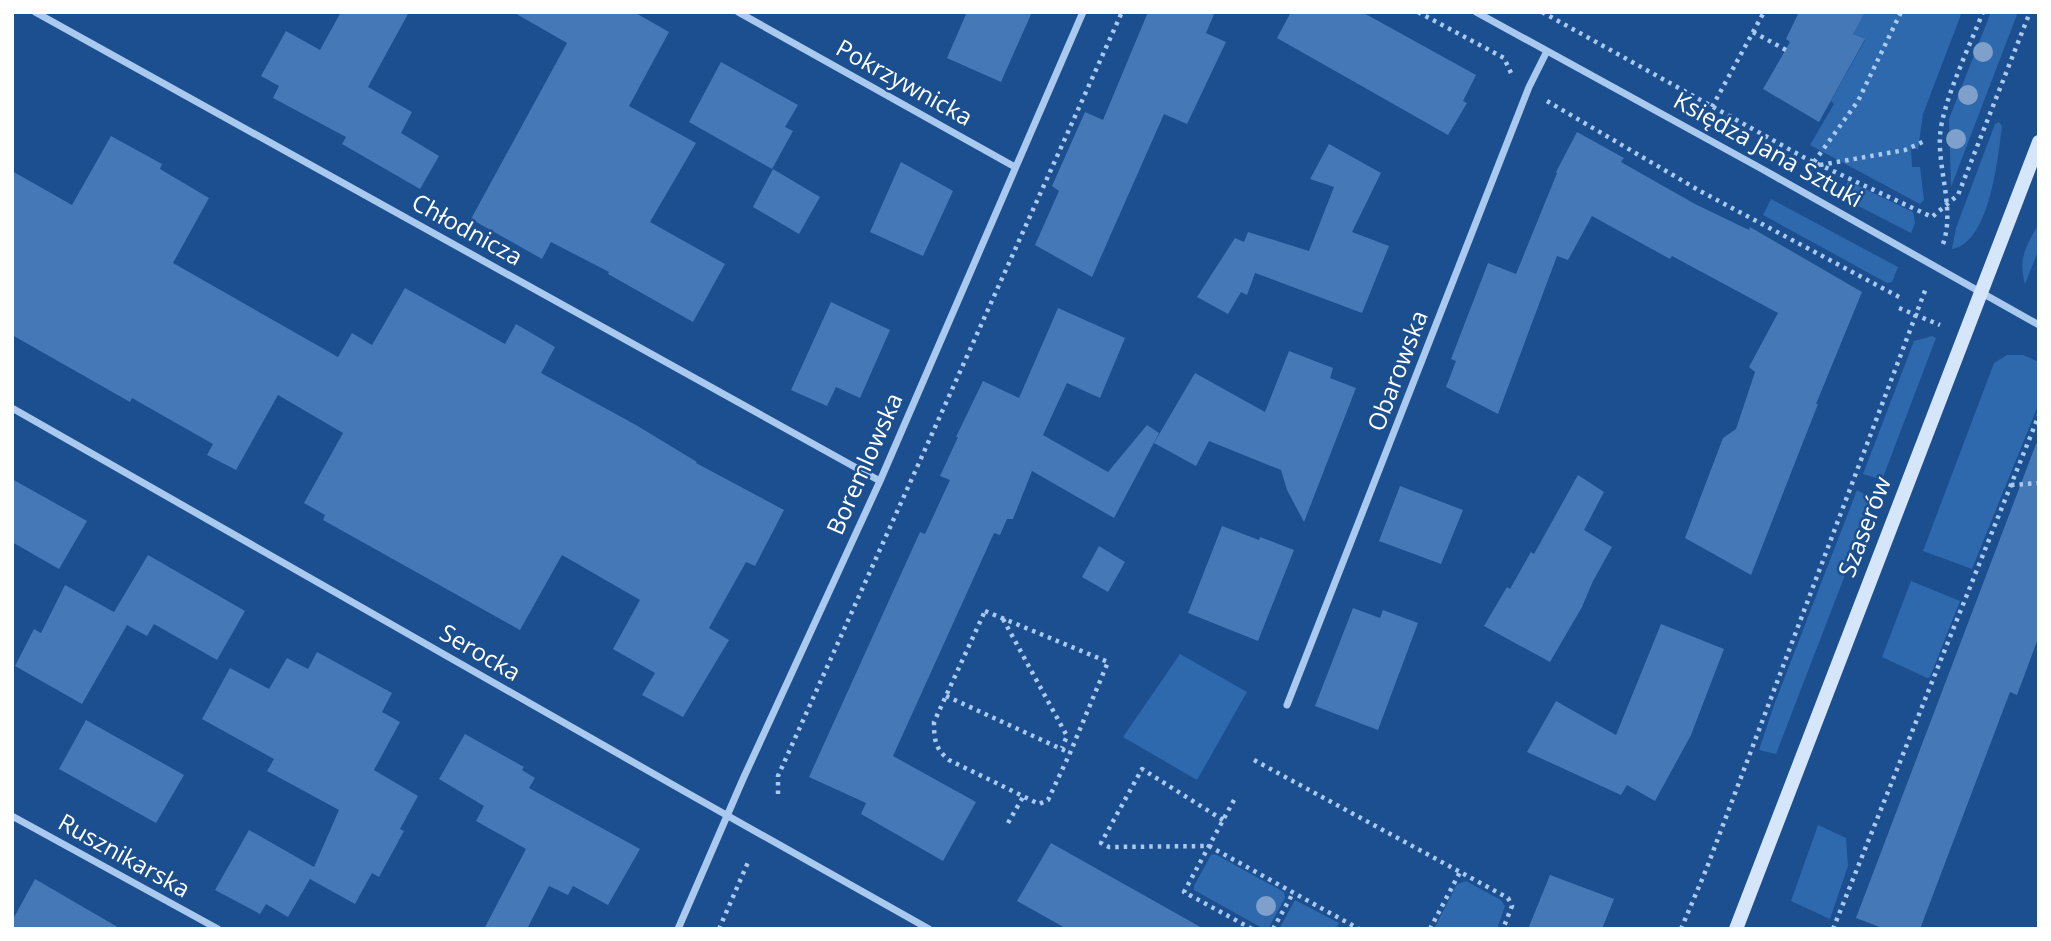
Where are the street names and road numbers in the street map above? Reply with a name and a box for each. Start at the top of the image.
street label: Pokrzywnicka [831,31,979,133]
street label: Księdza Jana Sztuki [1668,83,1869,214]
street label: Chłodnicza [406,185,529,273]
street label: Obarowska [1358,305,1435,436]
street label: Boremlowska [818,387,910,539]
street label: Szaserów [1829,471,1898,582]
street label: Serocka [434,615,527,688]
street label: Rusznikarska [53,805,197,905]

